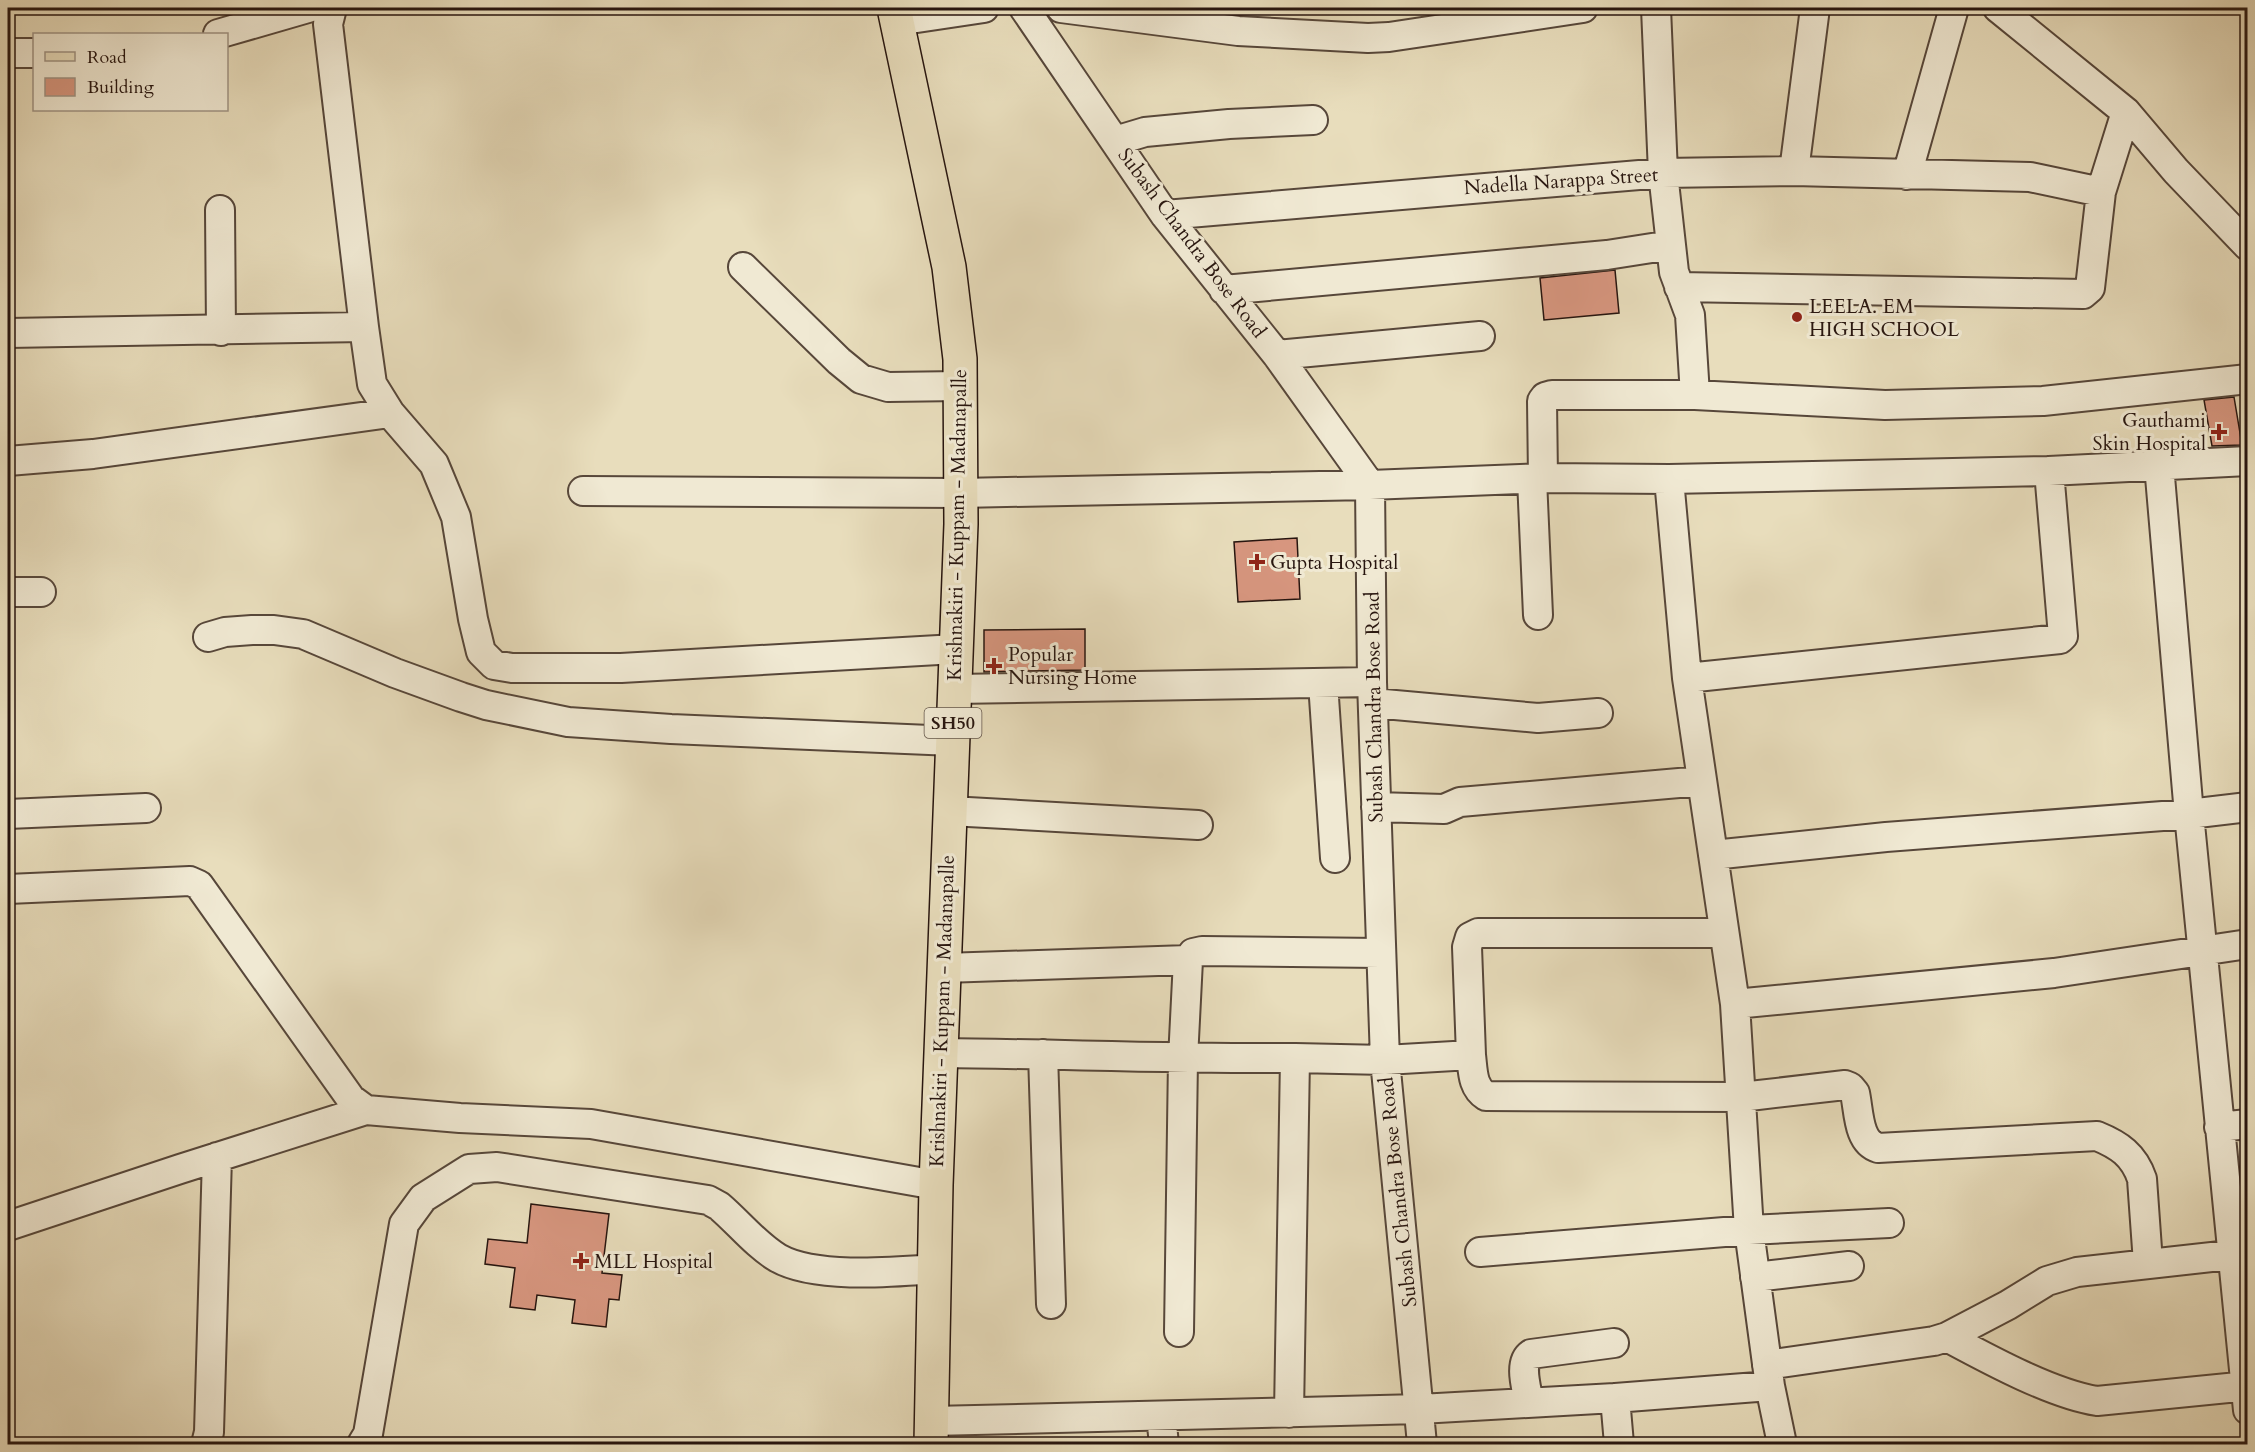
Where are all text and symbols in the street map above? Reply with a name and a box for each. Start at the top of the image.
legend [33,33,228,111]
text: Road [87,45,127,70]
text: Building [87,75,155,100]
street label: Subash Chandra Bose Road [1112,143,1273,344]
street label: Nadella Narappa Street [1463,161,1660,201]
place label: LEELA. EM HIGH SCHOOL [1809,293,1960,343]
marker: LEELA. EM HIGH SCHOOL [1790,310,1804,324]
street label: Krishnakiri - Kuppam - Madanapalle [941,369,973,681]
place label: Gauthami Skin Hospital [2092,407,2206,457]
marker: Gauthami Skin Hospital [2210,423,2228,441]
place label: Gupta Hospital [1270,549,1398,576]
marker: Gupta Hospital [1248,553,1266,571]
street label: Subash Chandra Bose Road [1358,591,1390,823]
place label: Popular Nursing Home [1008,641,1137,691]
marker: Popular Nursing Home [985,657,1003,675]
road number: SH50 [924,708,982,738]
street label: Krishnakiri - Kuppam - Madanapalle [923,855,961,1167]
street label: Subash Chandra Bose Road [1372,1075,1424,1308]
place label: MLL Hospital [594,1248,713,1275]
marker: MLL Hospital [572,1252,590,1270]

